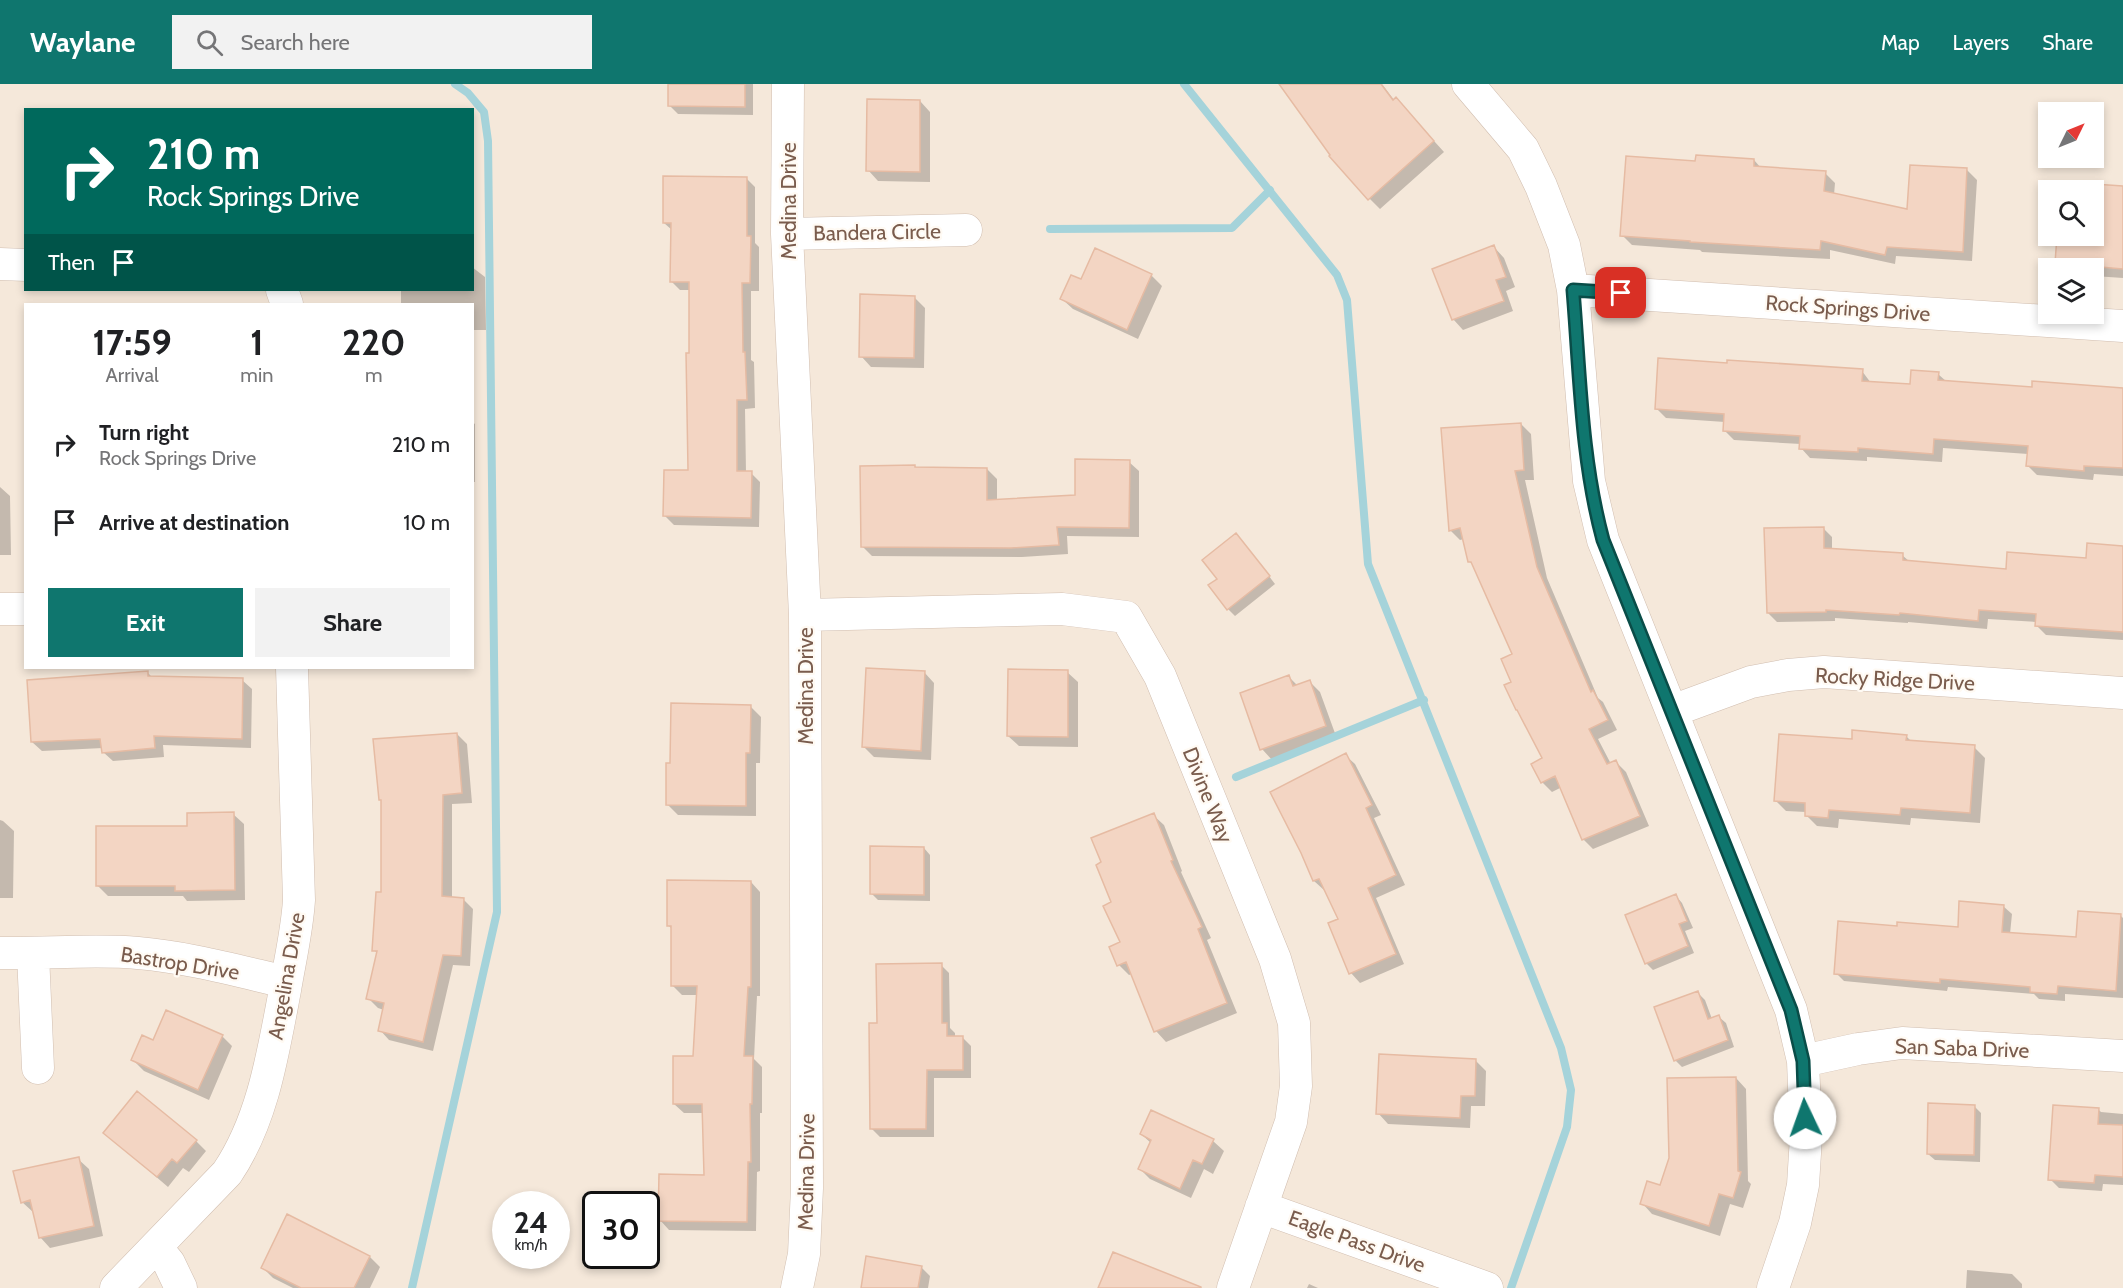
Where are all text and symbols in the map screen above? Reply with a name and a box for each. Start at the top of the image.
search box [172,15,592,69]
text: Waylane [30,25,136,59]
icon: search [193,26,226,59]
text: Search here [241,29,350,56]
text: Map [1881,30,1920,55]
text: Layers [1953,30,2009,55]
text: Share [2042,30,2093,55]
north arrow [2038,102,2104,168]
map controls [2038,102,2104,324]
text: 210 m [147,128,260,180]
icon: right [48,132,126,210]
street label: Medina Drive [776,142,801,260]
text: Rock Springs Drive [147,180,359,213]
button: search [2038,180,2104,246]
street label: Bandera Circle [813,218,941,246]
icon: arrive [107,246,140,279]
text: Then [48,249,95,276]
button: layers [2038,258,2104,324]
pin [1595,267,1646,318]
icon: arrive [1604,276,1637,309]
street label: Rock Springs Drive [1765,290,1931,326]
text: 17:59 [93,320,172,364]
text: 1 [250,320,263,364]
text: 220 [342,320,405,364]
text: Arrival [106,363,159,387]
text: min [240,363,273,387]
text: m [365,363,382,387]
text: Turn right [99,419,189,446]
icon: right [48,428,81,461]
text: 210 m [392,431,450,458]
text: Rock Springs Drive [99,446,256,470]
icon: arrive [48,506,81,539]
text: Arrive at destination [99,509,289,536]
text: 10 m [403,509,450,536]
button: Exit [48,588,243,657]
button: Share [255,588,450,657]
street label: Medina Drive [793,627,818,745]
street label: Rocky Ridge Drive [1815,662,1976,696]
street label: Divine Way [1178,744,1239,847]
street label: Angelina Drive [262,910,310,1042]
street label: Bastrop Drive [119,941,241,985]
street label: San Saba Drive [1894,1033,2030,1063]
position arrow [1773,1086,1837,1150]
street label: Medina Drive [792,1113,820,1231]
speed limit sign: 30 [582,1191,660,1269]
text: 24 [514,1204,548,1241]
street label: Eagle Pass Drive [1285,1205,1429,1277]
text: km/h [515,1236,547,1254]

